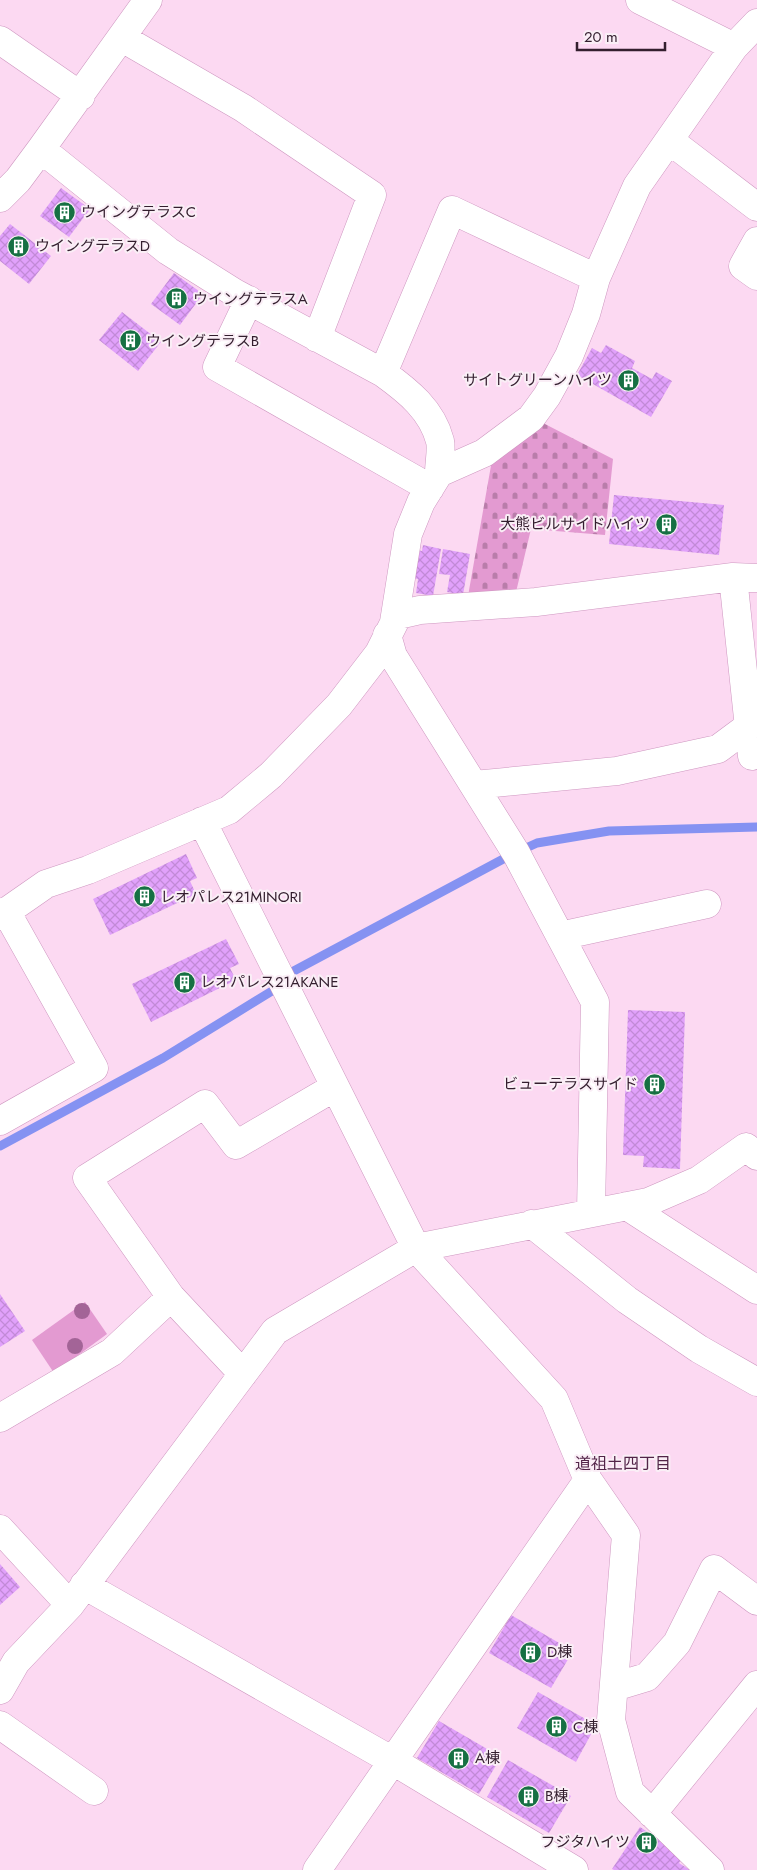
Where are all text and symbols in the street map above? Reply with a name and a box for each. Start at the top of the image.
scale bar [577,20,664,52]
text: 20 m [584,26,618,48]
building icon: ウイングテラスC [53,200,77,224]
place label: ウイングテラスC [81,201,196,223]
building icon: ウイングテラスD [7,234,31,258]
place label: ウイングテラスD [35,235,150,257]
building icon: ウイングテラスA [165,287,189,311]
place label: ウイングテラスA [193,288,308,310]
building icon: ウイングテラスB [118,329,142,353]
place label: ウイングテラスB [146,330,259,352]
building icon: サイトグリーンハイツ [616,368,640,392]
place label: サイトグリーンハイツ [463,369,612,391]
building icon: 大熊ビルサイドハイツ [654,512,678,536]
place label: 大熊ビルサイドハイツ [500,513,650,535]
building icon: レオパレス21MINORI [132,885,156,909]
place label: レオパレス21MINORI [160,886,302,908]
building icon: レオパレス21AKANE [172,970,196,994]
place label: レオパレス21AKANE [200,971,338,993]
building icon: ビューテラスサイド [642,1072,666,1096]
place label: ビューテラスサイド [503,1073,638,1095]
district label: 道祖土四丁目 [575,1452,671,1475]
building icon: D棟 [519,1640,543,1664]
place label: D棟 [547,1641,572,1663]
building icon: C棟 [545,1715,569,1739]
place label: C棟 [573,1716,598,1738]
building icon: A棟 [447,1746,471,1770]
place label: A棟 [475,1747,500,1769]
building icon: B棟 [517,1784,541,1808]
place label: B棟 [545,1785,568,1807]
building icon: フジタハイツ [634,1830,658,1854]
place label: フジタハイツ [541,1831,630,1853]

